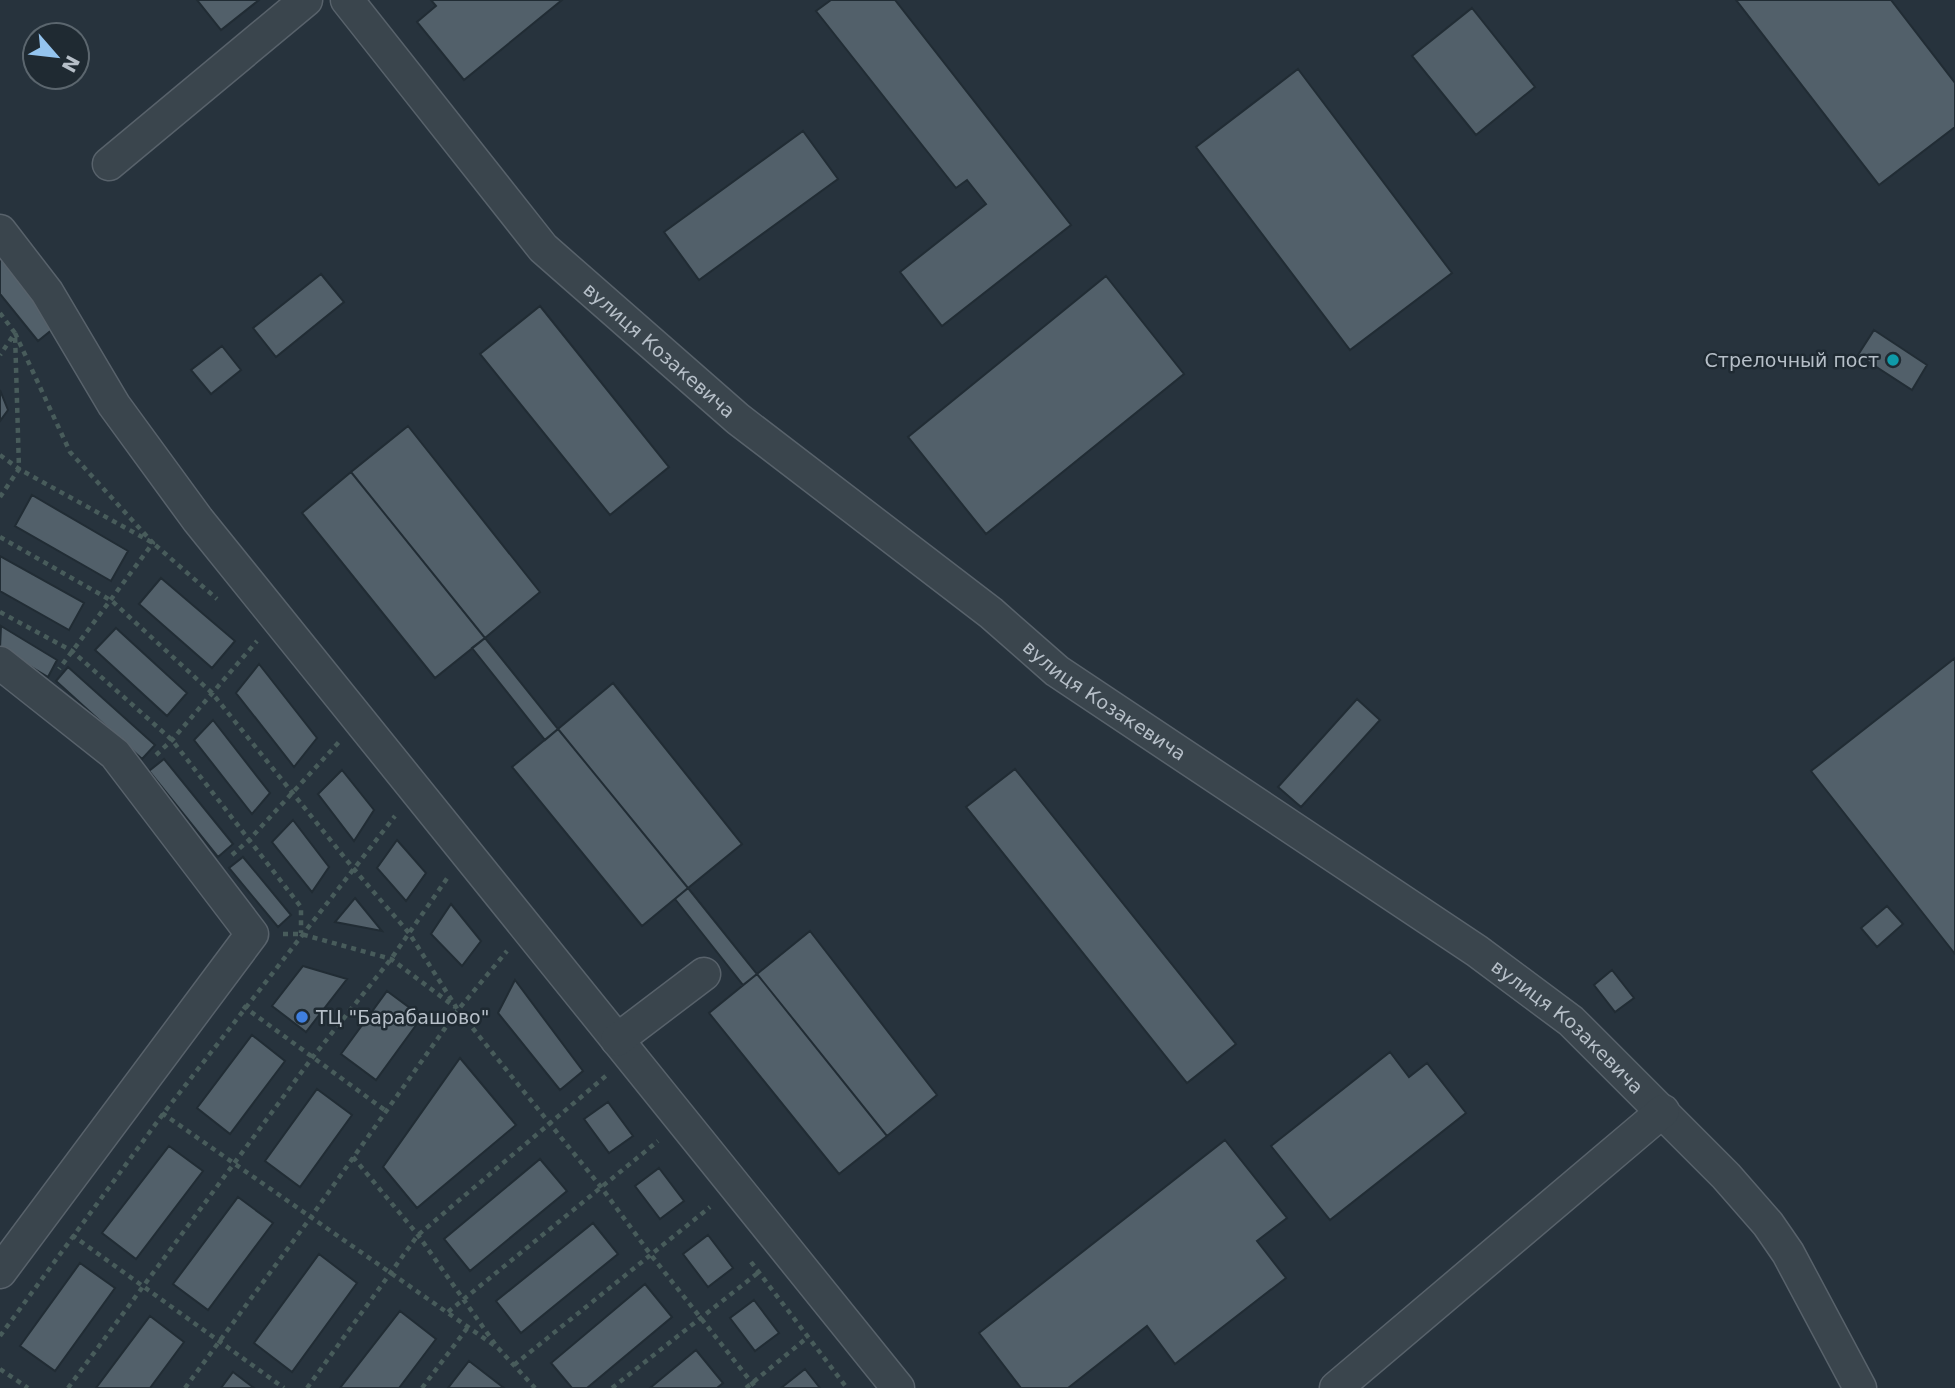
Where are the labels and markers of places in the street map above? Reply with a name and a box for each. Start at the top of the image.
place label: Стрелочный пост [1705,349,1879,371]
marker: Стрелочный пост [1885,352,1901,368]
place label: ТЦ "Барабашово" [315,1006,489,1028]
marker: ТЦ "Барабашово" [294,1009,310,1025]

